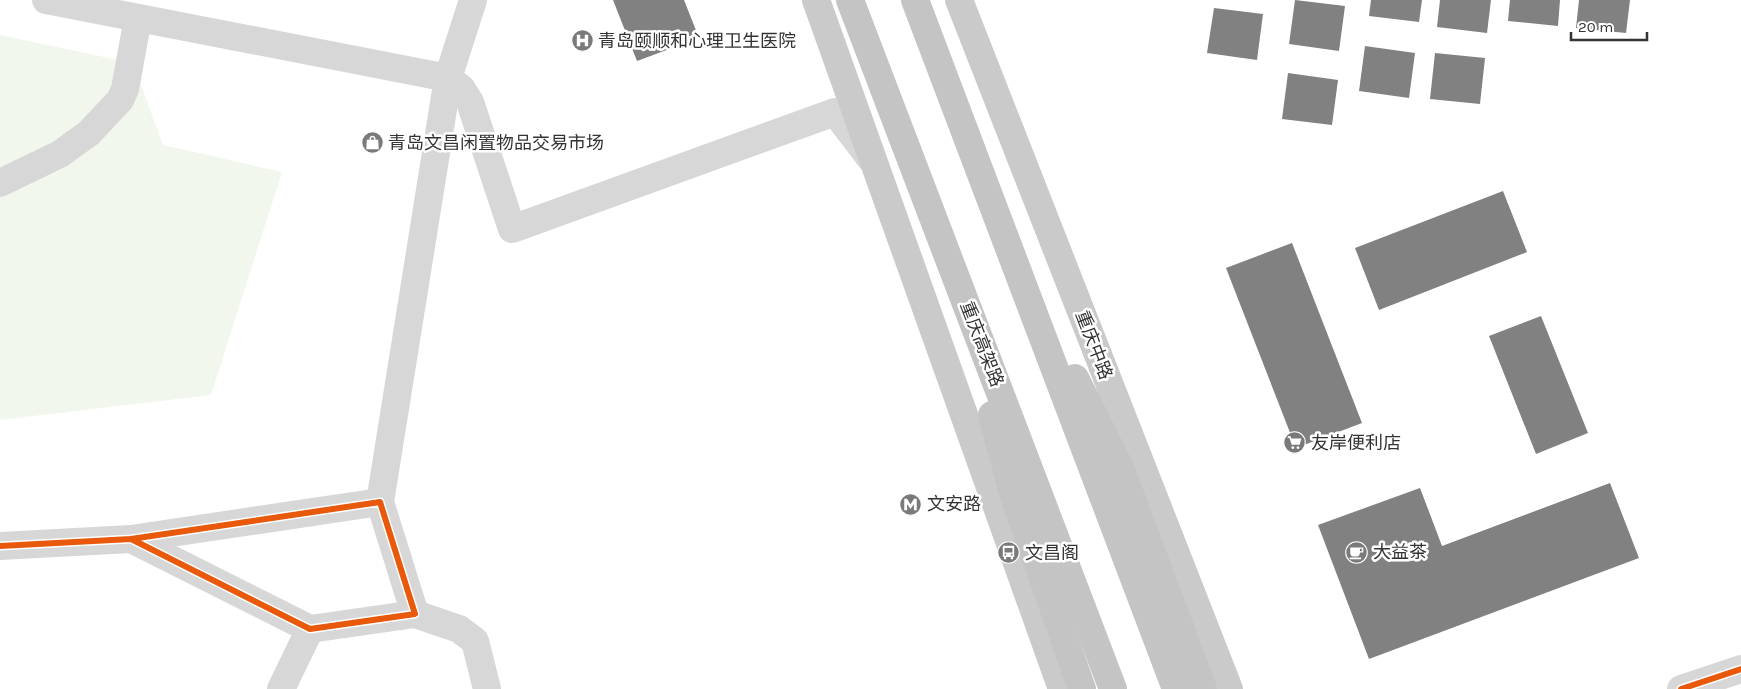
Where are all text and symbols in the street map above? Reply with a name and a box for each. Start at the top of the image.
scale bar [1571,10,1647,42]
text: 20 m [1578,18,1613,36]
hospital icon: 青岛颐顺和心理卫生医院 [570,29,594,53]
place label: 青岛颐顺和心理卫生医院 [598,30,796,52]
shop icon: 青岛文昌闲置物品交易市场 [360,131,384,155]
place label: 青岛文昌闲置物品交易市场 [388,132,604,154]
street label: 重庆高架路 [956,298,1008,390]
street label: 重庆中路 [1071,307,1117,383]
supermarket icon: 友岸便利店 [1283,431,1307,455]
place label: 友岸便利店 [1311,432,1401,454]
metro station icon: 文安路 [899,492,923,516]
place label: 文安路 [927,493,981,515]
cafe icon: 大益茶 [1345,540,1369,564]
bus stop icon: 文昌阁 [997,541,1021,565]
place label: 大益茶 [1373,541,1427,563]
place label: 文昌阁 [1025,542,1079,564]

